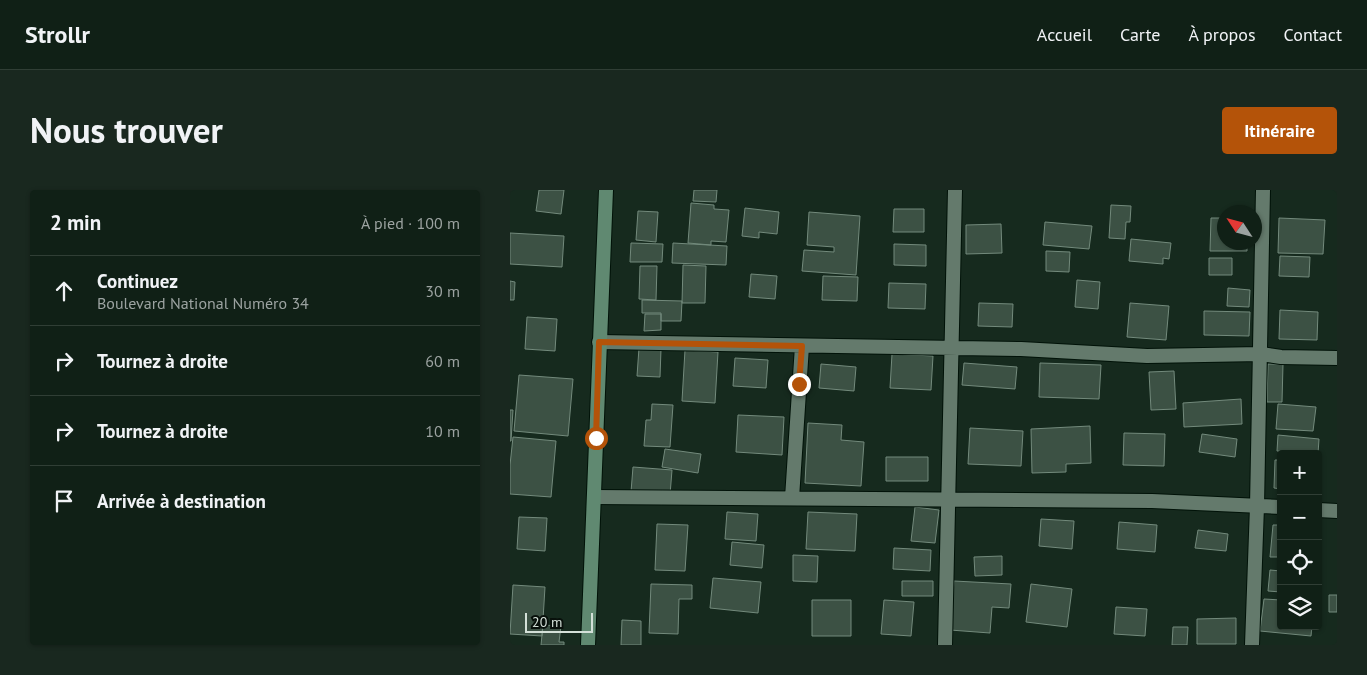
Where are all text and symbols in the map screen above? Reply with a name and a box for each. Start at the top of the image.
text: Strollr [25,19,90,50]
text: Accueil [1037,23,1092,46]
text: Carte [1120,23,1161,46]
text: À propos [1189,23,1256,46]
text: Contact [1284,23,1342,46]
text: Nous trouver [30,107,223,153]
button: Itinéraire [1222,107,1337,154]
north arrow [1217,205,1262,250]
text: 2 min [50,209,101,236]
text: À pied · 100 m [361,213,460,233]
text: Continuez [97,269,178,293]
icon: ahead [50,277,78,305]
text: 30 m [425,281,460,301]
text: Boulevard National Numéro 34 [97,293,309,313]
icon: right [50,347,78,375]
text: Tournez à droite [97,349,228,373]
text: 60 m [425,351,460,371]
route end [788,373,811,396]
icon: right [50,417,78,445]
text: Tournez à droite [97,419,228,443]
text: 10 m [425,421,460,441]
route start [585,427,608,450]
map controls [1277,450,1322,630]
button: + [1277,450,1322,495]
icon: arrive [50,487,78,515]
text: Arrivée à destination [97,489,266,513]
button: − [1277,495,1322,540]
button: locate [1277,540,1322,585]
button: layers [1277,585,1322,630]
scale bar [525,610,592,633]
text: 20 m [532,613,562,631]

